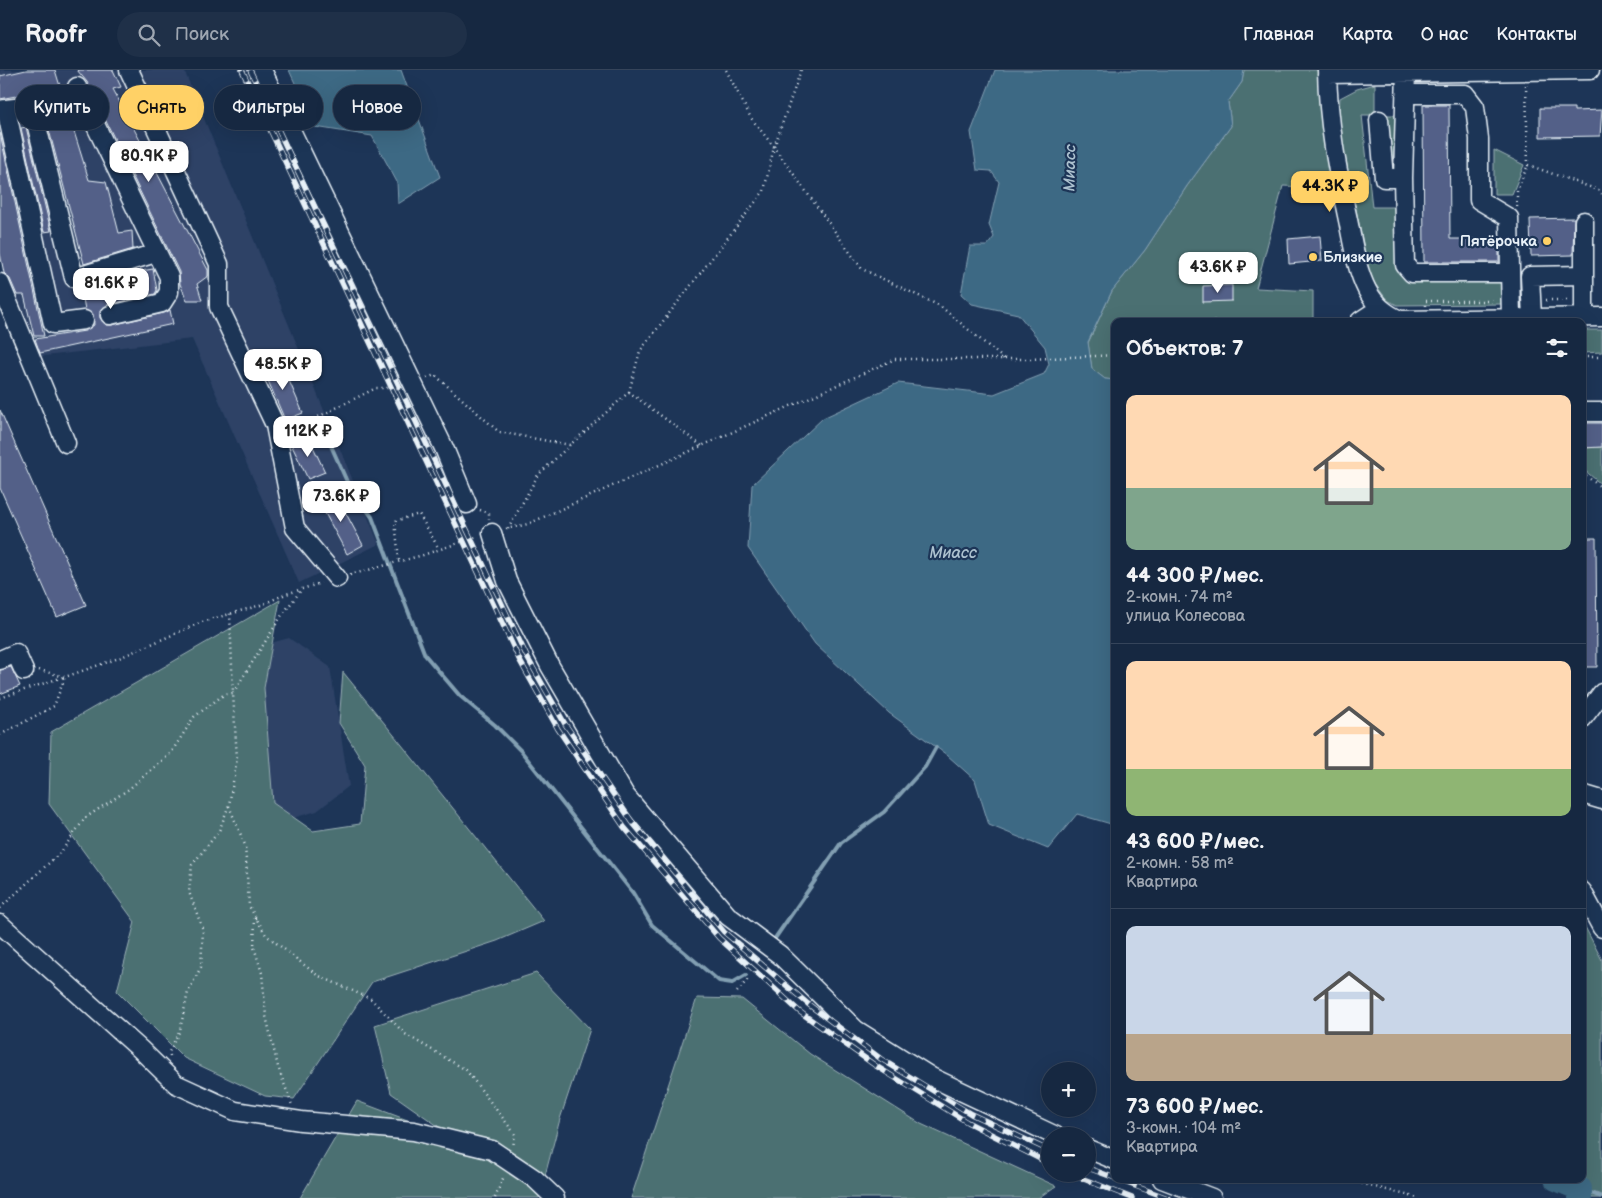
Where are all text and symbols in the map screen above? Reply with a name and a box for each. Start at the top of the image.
search box [117,12,467,57]
text: Roofr [25,20,87,49]
icon: search [135,21,163,49]
text: Поиск [175,23,229,46]
text: Главная [1243,24,1314,45]
text: Карта [1342,24,1393,45]
text: О нас [1421,24,1468,45]
text: Контакты [1496,24,1577,45]
chip: Купить [15,85,109,130]
chip: Снять [119,85,204,130]
chip: Фильтры [214,85,323,130]
chip: Новое [333,85,421,130]
pin: 80.9K ₽ [103,140,195,183]
water label: Миасс [1061,144,1080,192]
text: 80.9K ₽ [121,147,178,166]
pin: 44.3K ₽ [1284,170,1376,213]
text: 44.3K ₽ [1302,177,1358,196]
place label: Пятёрочка [1460,232,1537,251]
marker: Пятёрочка [1541,235,1553,247]
place label: Близкие [1323,248,1382,267]
marker: Близкие [1307,251,1319,263]
pin: 43.6K ₽ [1172,252,1264,294]
text: 43.6K ₽ [1190,258,1246,277]
pin: 81.6K ₽ [65,268,157,310]
text: 81.6K ₽ [84,274,138,293]
icon: filters [1543,334,1571,362]
text: Объектов: 7 [1126,336,1244,361]
pin: 48.5K ₽ [237,348,329,391]
text: 48.5K ₽ [255,355,311,374]
pin: 112K ₽ [267,416,349,458]
text: 112K ₽ [284,422,332,441]
icon: home [1304,428,1394,518]
pin: 73.6K ₽ [295,480,387,523]
text: 73.6K ₽ [313,487,369,506]
water label: Миасс [929,544,977,563]
text: 44 300 ₽/мес. [1126,563,1264,588]
text: 2-комн. · 74 m² [1126,588,1233,607]
text: улица Колесова [1126,607,1245,626]
icon: home [1304,693,1394,783]
text: 43 600 ₽/мес. [1126,829,1264,854]
text: 2-комн. · 58 m² [1126,854,1234,873]
text: Квартира [1126,873,1198,892]
icon: home [1304,958,1394,1048]
map controls [1041,1062,1096,1182]
button: + [1041,1062,1096,1117]
text: 73 600 ₽/мес. [1126,1094,1263,1119]
text: 3-комн. · 104 m² [1126,1119,1241,1138]
button: − [1041,1127,1096,1182]
text: Квартира [1126,1138,1198,1157]

